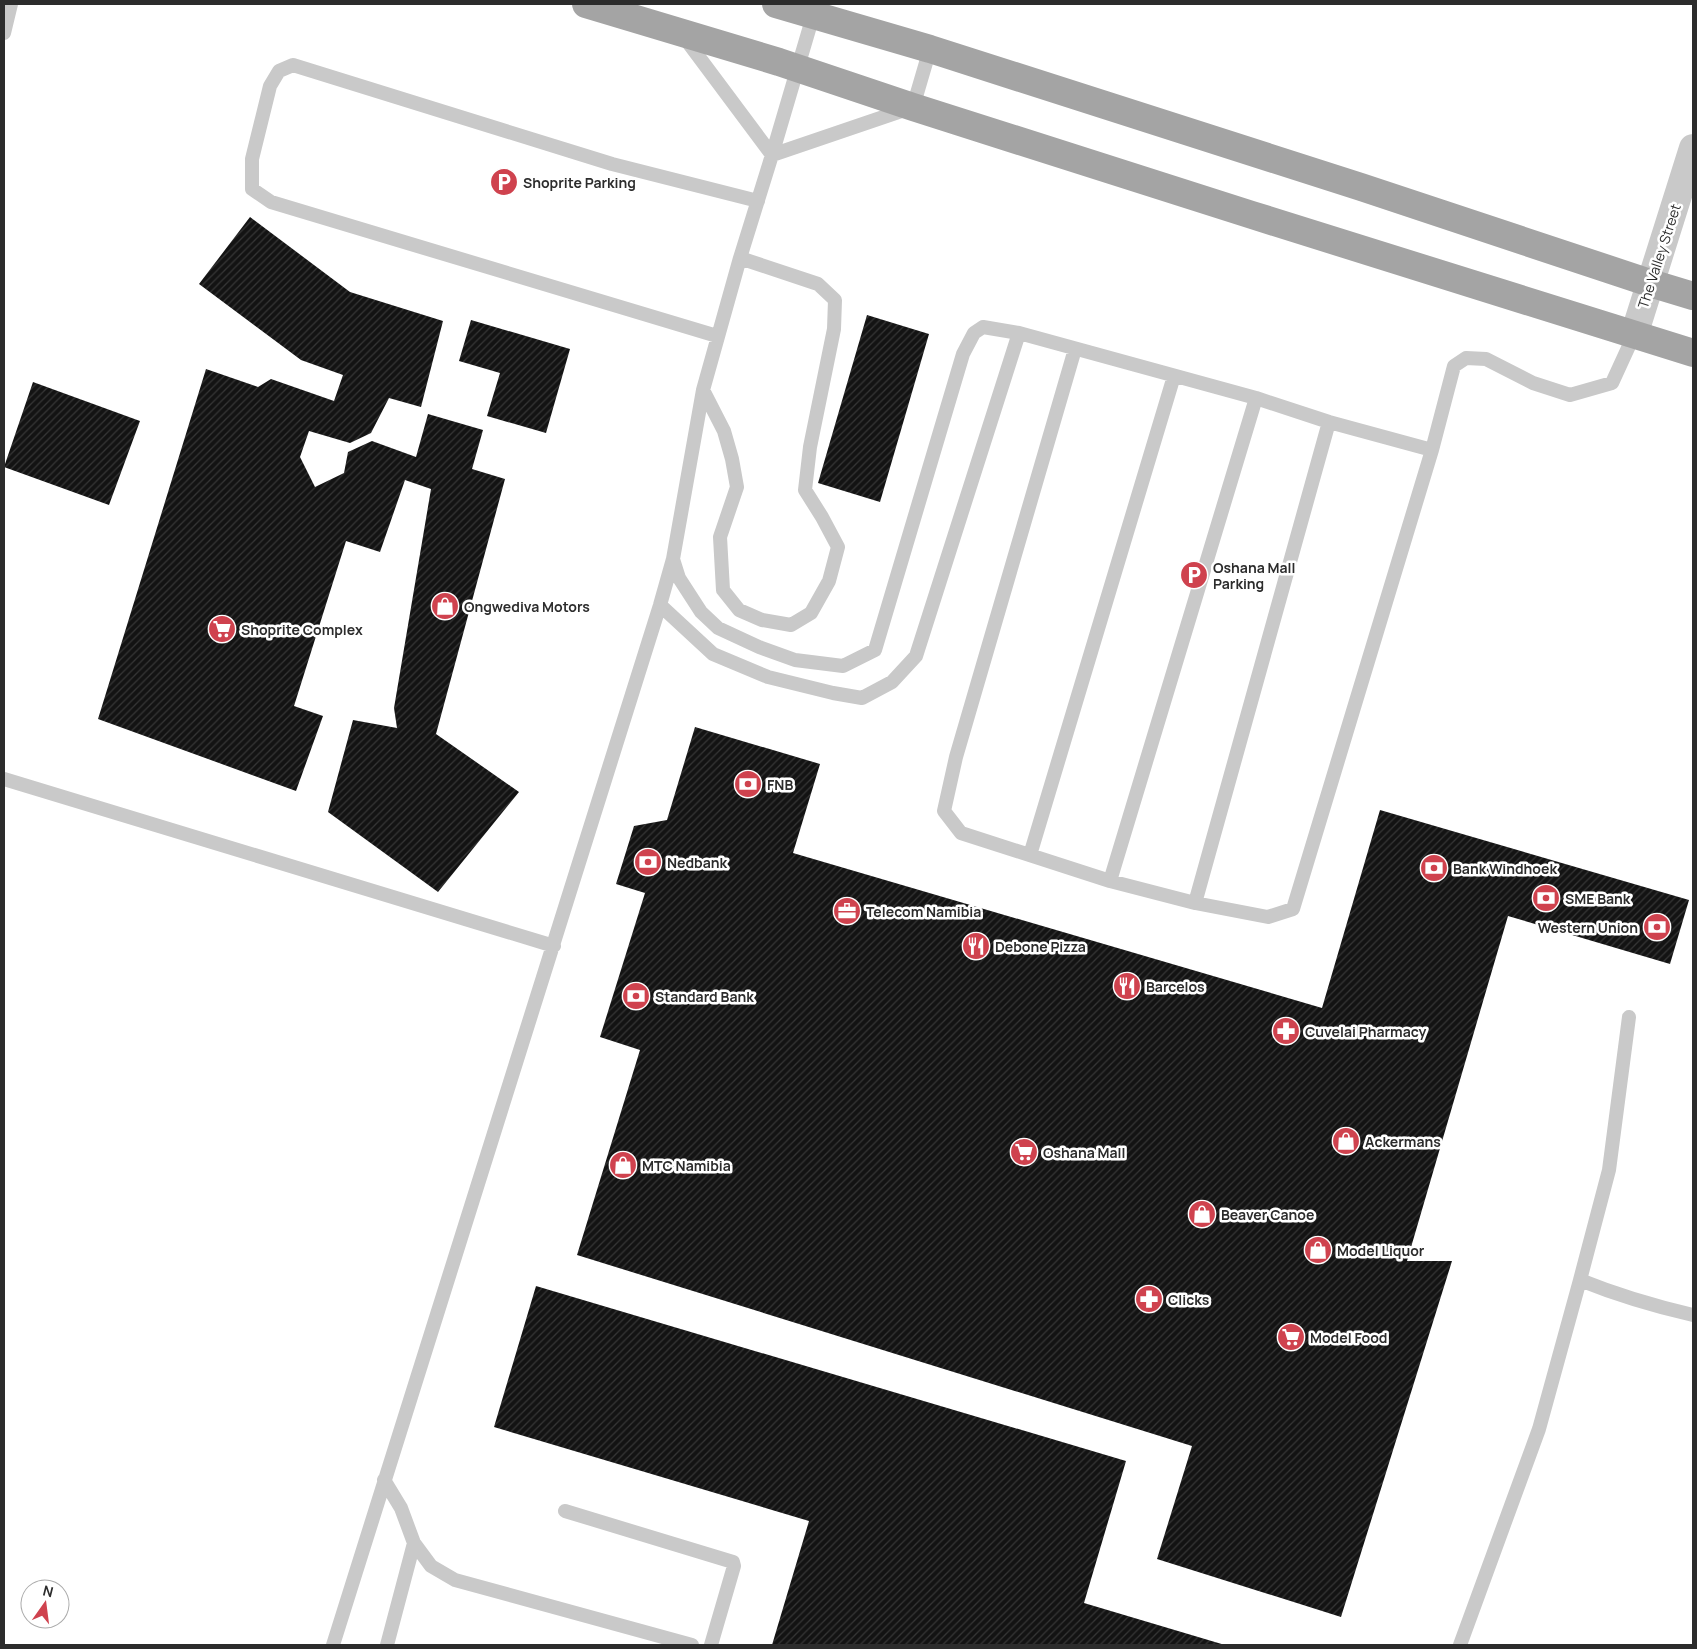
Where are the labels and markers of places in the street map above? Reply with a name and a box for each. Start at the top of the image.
parking icon: Shoprite Parking [489,167,519,197]
place label: Shoprite Parking [523,173,636,192]
place label: Oshana Mall Parking [1213,558,1295,593]
parking icon: Oshana Mall Parking [1179,560,1209,590]
shop icon: Ongwediva Motors [430,591,460,621]
place label: Ongwediva Motors [464,597,590,616]
supermarket icon: Shoprite Complex [207,614,237,644]
place label: Shoprite Complex [241,620,363,639]
bank icon: FNB [733,769,763,799]
place label: FNB [767,775,793,794]
bank icon: Nedbank [633,847,663,877]
place label: Nedbank [667,853,728,872]
bank icon: Bank Windhoek [1419,853,1449,883]
place label: Bank Windhoek [1453,859,1557,878]
bank icon: SME Bank [1531,883,1561,913]
place label: SME Bank [1565,889,1631,908]
office icon: Telecom Namibia [832,896,862,926]
place label: Telecom Namibia [866,902,981,921]
bank icon: Western Union [1642,912,1672,942]
place label: Western Union [1538,918,1638,937]
restaurant icon: Debone Pizza [961,931,991,961]
place label: Debone Pizza [995,937,1086,956]
restaurant icon: Barcelos [1112,971,1142,1001]
place label: Barcelos [1146,977,1205,996]
bank icon: Standard Bank [621,981,651,1011]
place label: Standard Bank [655,987,754,1006]
pharmacy icon: Cuvelai Pharmacy [1271,1016,1301,1046]
place label: Cuvelai Pharmacy [1305,1022,1426,1041]
shop icon: Ackermans [1331,1126,1361,1156]
place label: Ackermans [1365,1132,1441,1151]
supermarket icon: Oshana Mall [1009,1137,1039,1167]
place label: Oshana Mall [1043,1143,1125,1162]
shop icon: MTC Namibia [608,1150,638,1180]
place label: MTC Namibia [642,1156,731,1175]
shop icon: Beaver Canoe [1187,1199,1217,1229]
place label: Beaver Canoe [1221,1205,1314,1224]
shop icon: Model Liquor [1303,1235,1333,1265]
place label: Model Liquor [1337,1241,1425,1260]
pharmacy icon: Clicks [1134,1284,1164,1314]
place label: Clicks [1168,1290,1210,1309]
supermarket icon: Model Food [1276,1322,1306,1352]
place label: Model Food [1310,1328,1387,1347]

